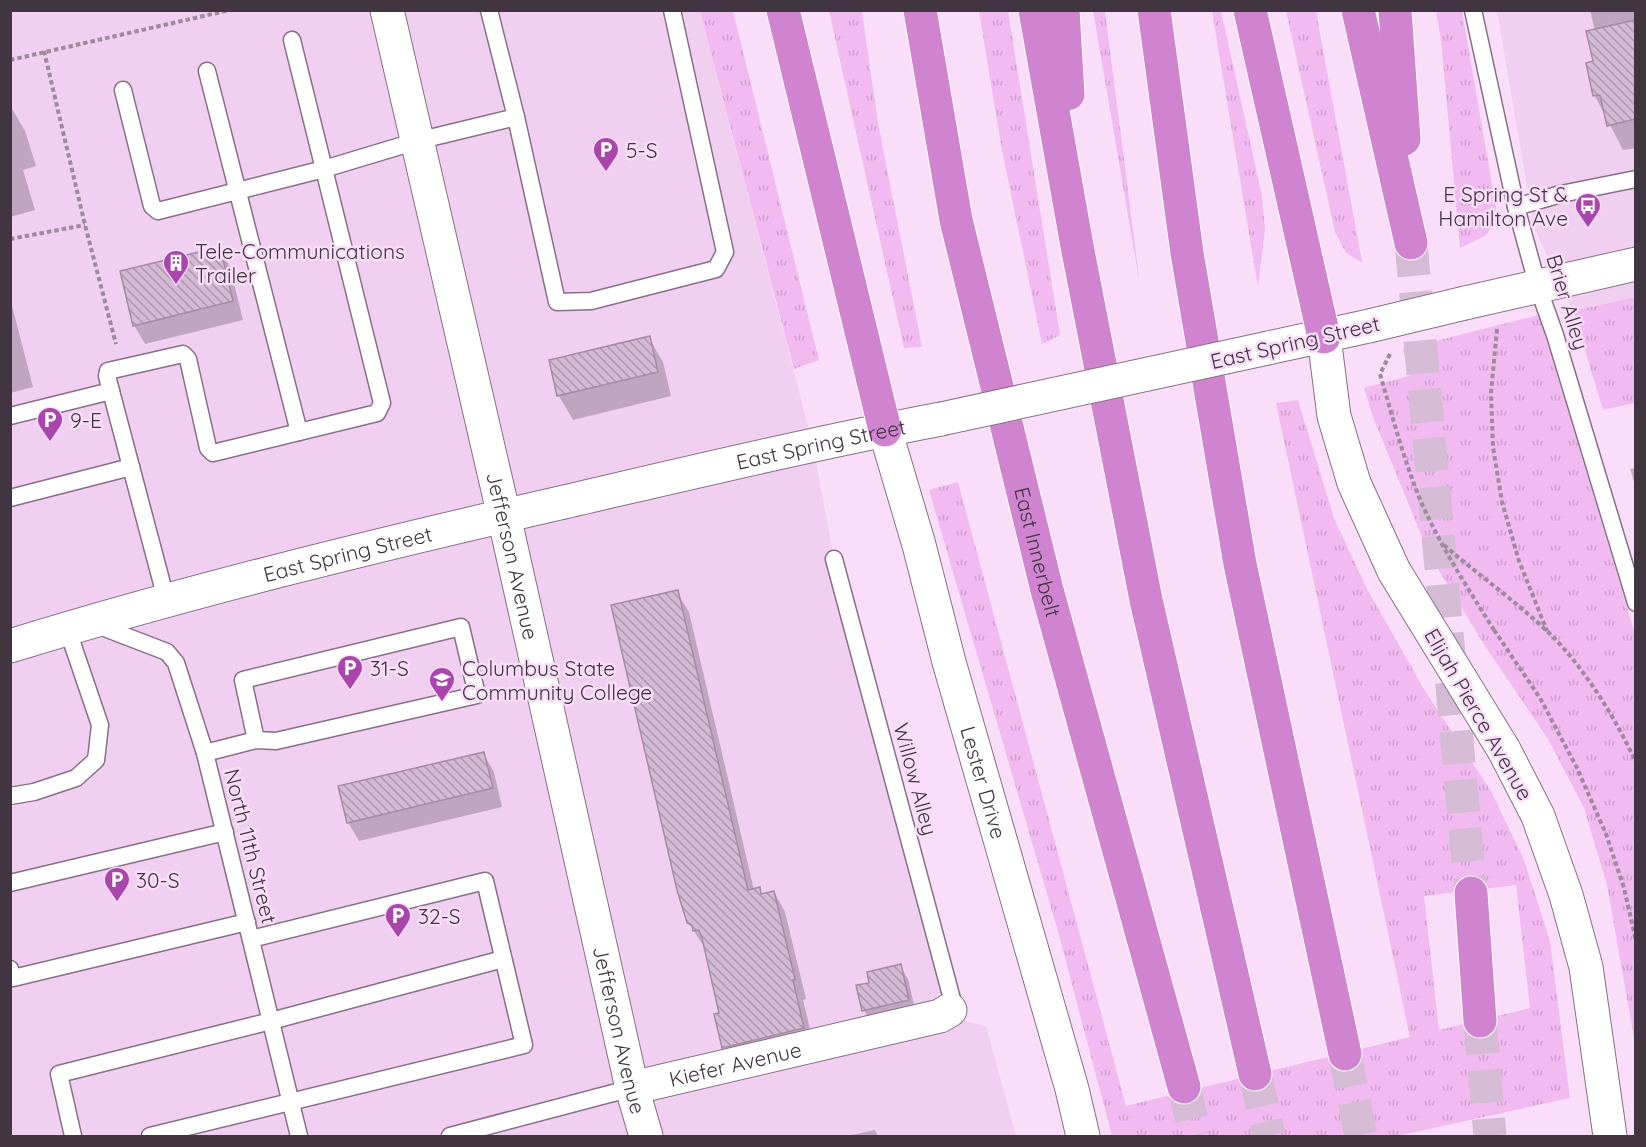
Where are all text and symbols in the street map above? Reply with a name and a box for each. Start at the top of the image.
parking icon: 5-S [591,135,621,173]
place label: 5-S [626,137,657,163]
place label: E Spring St & Hamilton Ave [1438,181,1568,231]
bus stop icon: E Spring St & Hamilton Ave [1573,191,1603,229]
place label: Tele-Communications Trailer [195,238,405,288]
building icon: Tele-Communications Trailer [161,248,191,286]
street label: Brier Alley [1541,251,1595,353]
street label: East Spring Street [1208,310,1382,374]
parking icon: 9-E [35,405,65,443]
place label: 9-E [70,407,102,433]
street label: East Spring Street [734,413,908,475]
street label: Jefferson Avenue [481,469,544,642]
street label: East Innerbelt [1009,484,1067,620]
street label: East Spring Street [260,520,435,587]
street label: Elijah Pierce Avenue [1419,623,1539,805]
parking icon: 31-S [335,653,365,691]
place label: 31-S [370,655,409,681]
place label: Columbus State Community College [462,655,652,705]
school or university icon: Columbus State Community College [427,665,457,703]
street label: Willow Alley [889,720,943,838]
street label: Lester Drive [955,723,1012,842]
street label: North 11th Street [219,766,283,926]
parking icon: 30-S [102,865,132,903]
place label: 30-S [136,867,180,893]
parking icon: 32-S [383,901,413,939]
place label: 32-S [418,903,461,929]
street label: Jefferson Avenue [588,944,652,1117]
street label: Kiefer Avenue [667,1036,804,1092]

